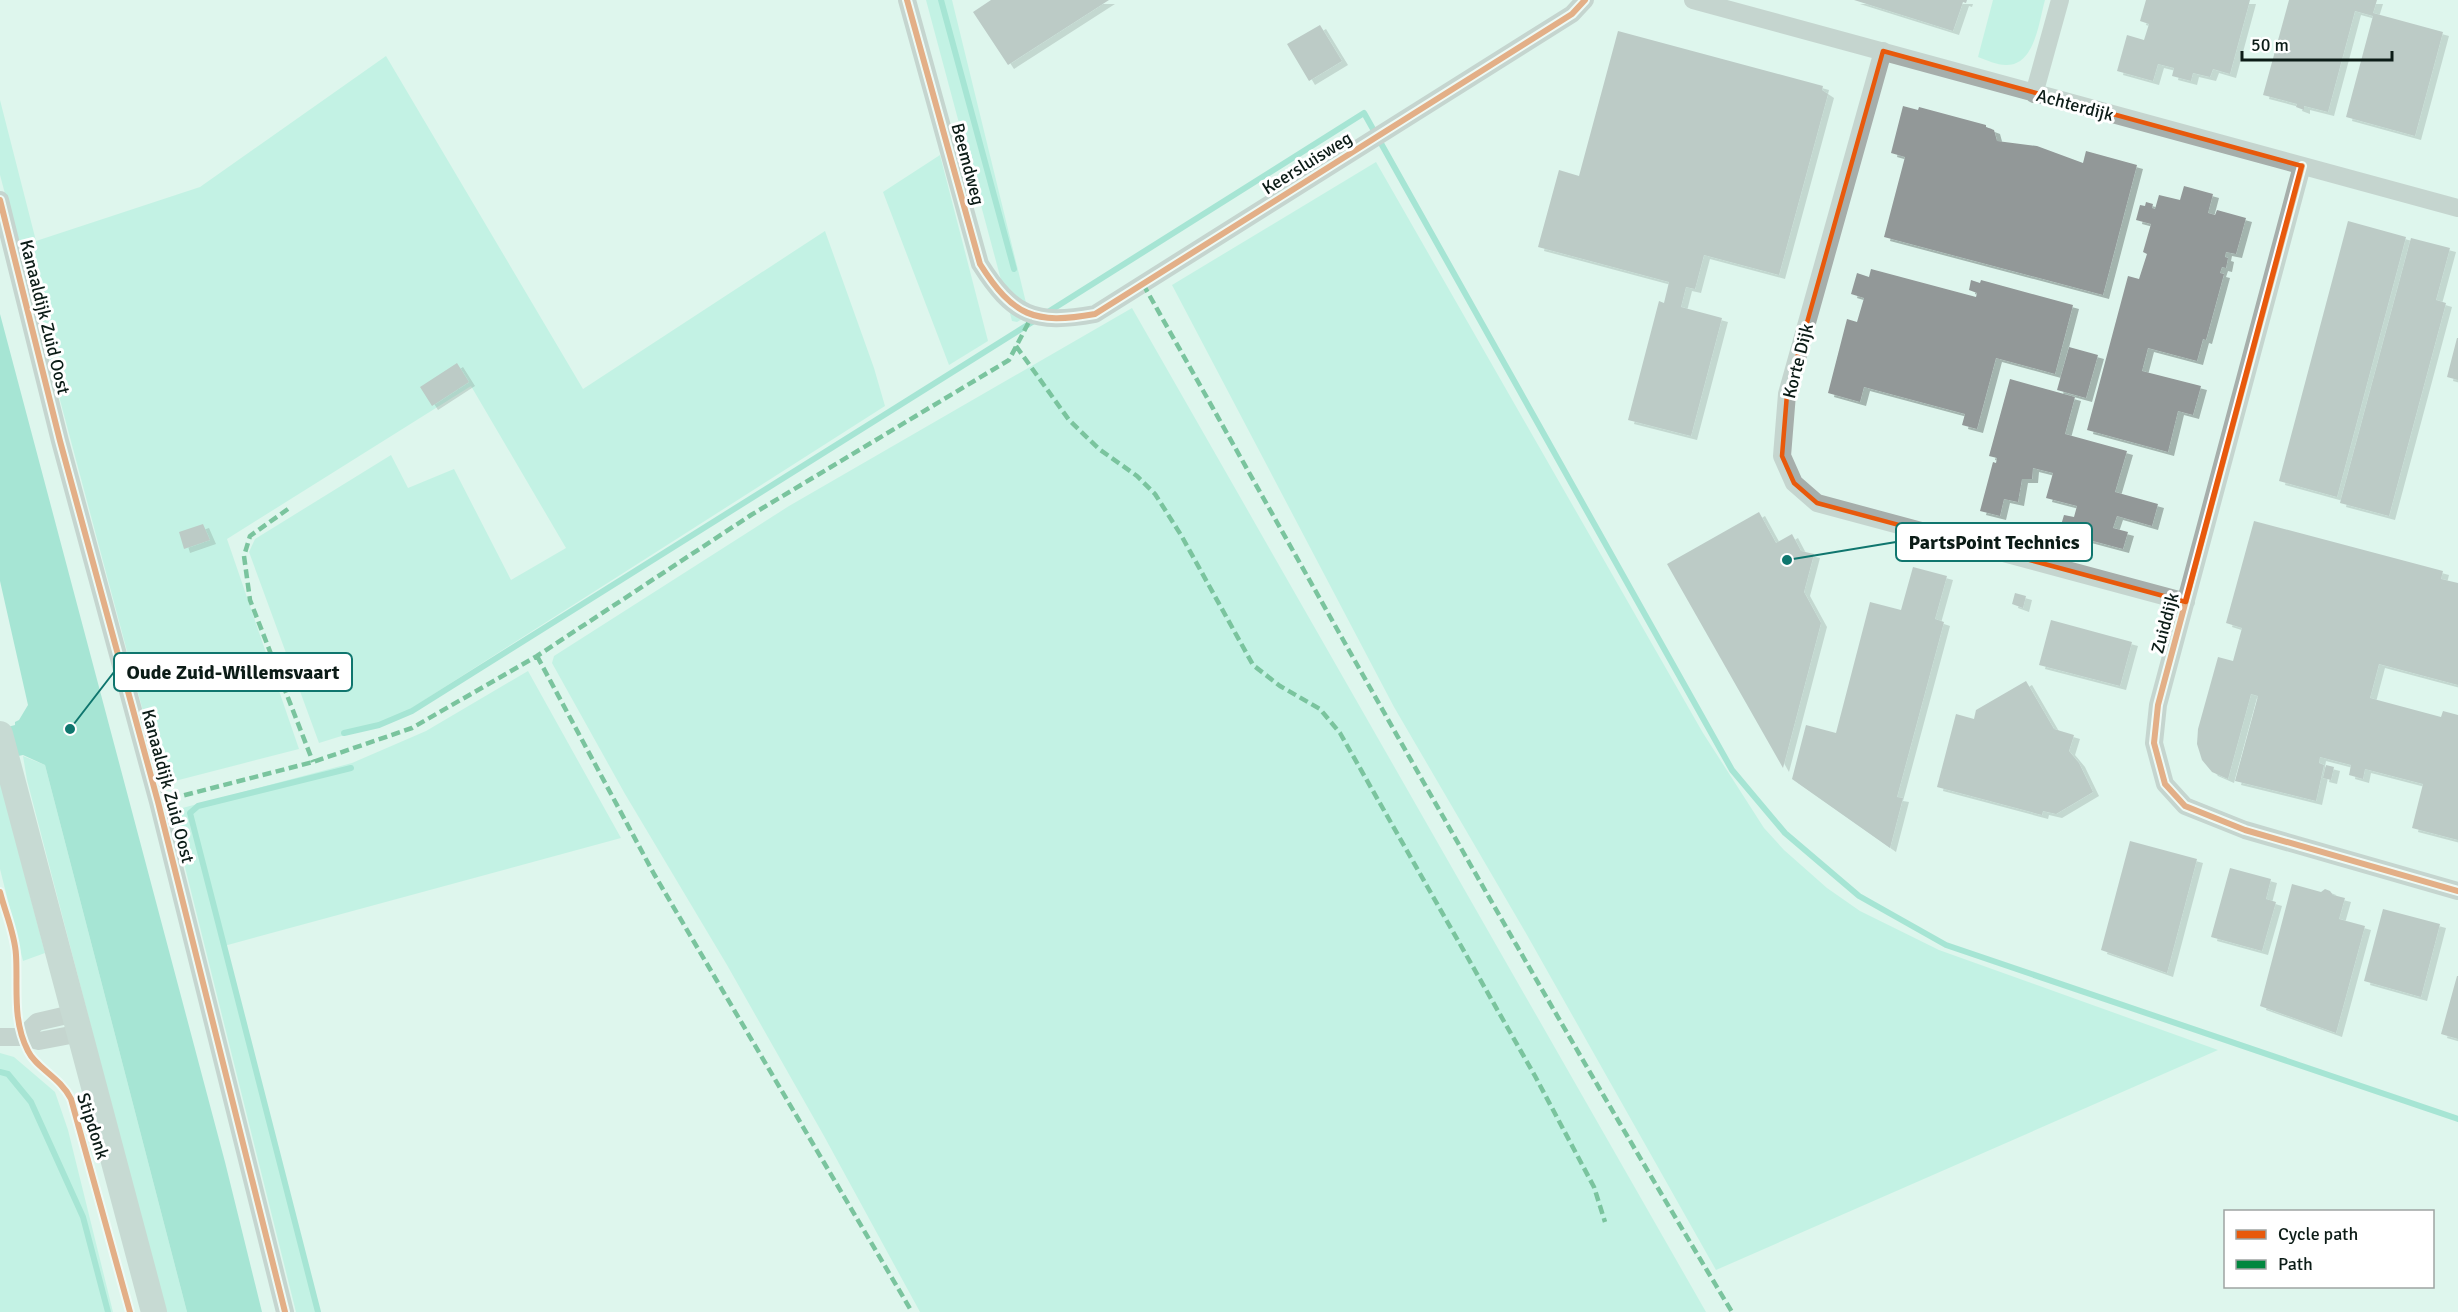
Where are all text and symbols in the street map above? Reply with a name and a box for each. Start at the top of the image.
scale bar [2242,24,2392,62]
text: 50 m [2251,34,2289,56]
street label: Achterdijk [2034,84,2116,126]
street label: Beemdweg [946,121,990,207]
street label: Keersluisweg [1258,127,1356,199]
street label: Kanaaldijk Zuid Oost [15,237,75,397]
street label: Korte Dijk [1778,321,1818,401]
callout: PartsPoint Technics [1896,523,2092,561]
text: PartsPoint Technics [1908,530,2080,555]
street label: Zuiddijk [2146,590,2184,656]
callout: Oude Zuid-Willemsvaart [114,653,352,691]
text: Oude Zuid-Willemsvaart [126,660,340,685]
street label: Kanaaldijk Zuid Oost [137,707,199,865]
street label: Stipdonk [72,1090,114,1162]
legend [2224,1210,2434,1288]
text: Cycle path [2278,1223,2358,1245]
text: Path [2278,1253,2313,1275]

